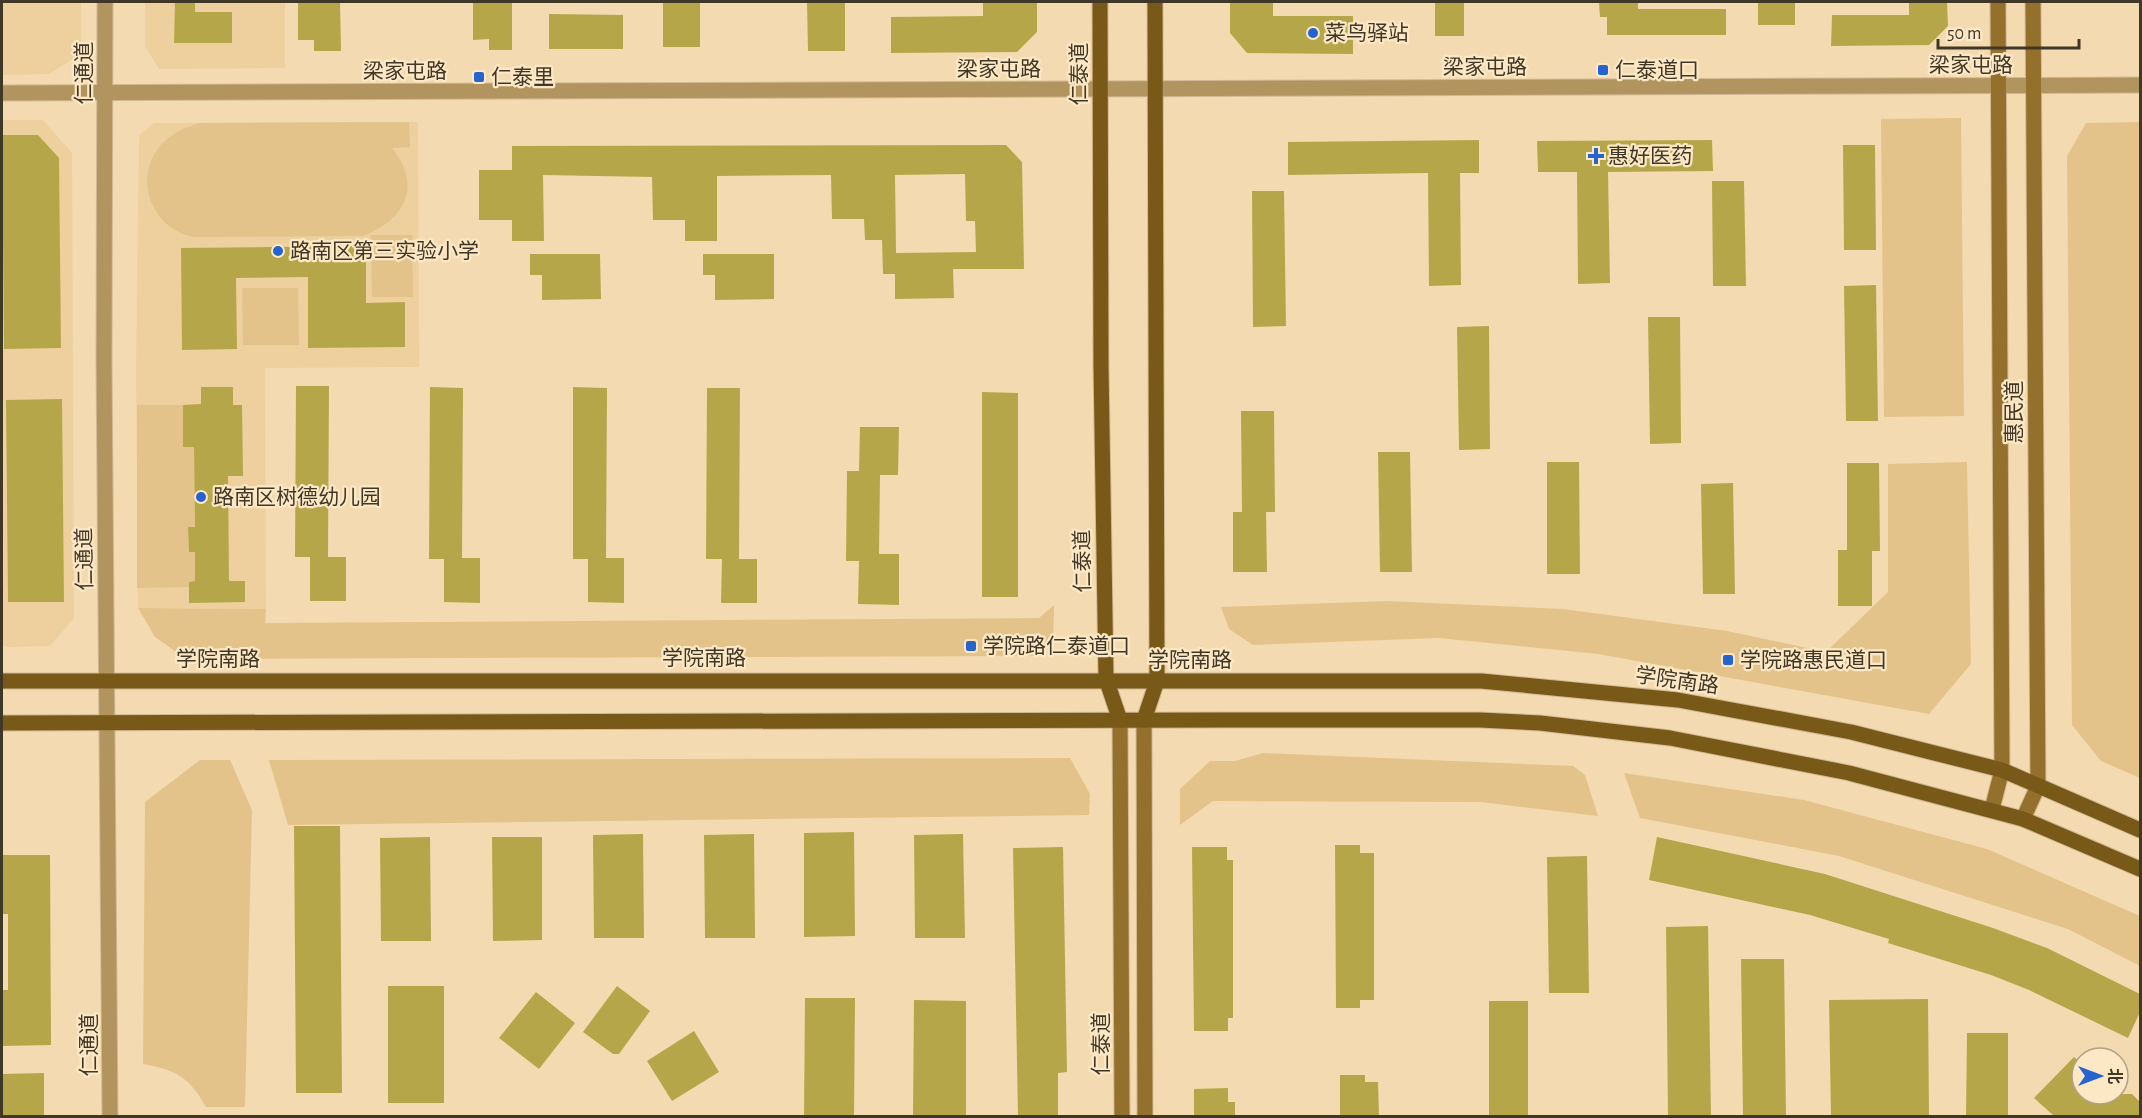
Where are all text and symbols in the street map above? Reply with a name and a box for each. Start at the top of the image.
scale bar [1938,12,2079,50]
place label: 菜鸟驿站 [1325,22,1409,44]
text: 50 m [1947,25,1981,43]
marker: 菜鸟驿站 [1306,26,1320,40]
street label: 仁通道 [73,42,95,105]
street label: 仁泰道 [1068,43,1090,106]
street label: 梁家屯路 [1929,54,2013,76]
street label: 梁家屯路 [1443,56,1527,78]
street label: 梁家屯路 [957,58,1041,80]
place label: 仁泰道口 [1615,59,1699,81]
street label: 梁家屯路 [363,60,447,82]
marker: 仁泰道口 [1596,63,1610,77]
place label: 仁泰里 [491,66,554,88]
marker: 仁泰里 [472,70,486,84]
place label: 惠好医药 [1608,145,1692,167]
marker: 惠好医药 [1589,149,1603,163]
place label: 路南区第三实验小学 [290,240,479,262]
marker: 路南区第三实验小学 [271,244,285,258]
street label: 惠民道 [2003,381,2025,444]
place label: 路南区树德幼儿园 [213,486,381,508]
marker: 路南区树德幼儿园 [194,490,208,504]
street label: 仁通道 [73,527,96,591]
street label: 仁泰道 [1071,529,1094,593]
place label: 学院路仁泰道口 [983,635,1130,657]
marker: 学院路仁泰道口 [964,639,978,653]
street label: 学院南路 [662,647,746,669]
street label: 学院南路 [176,648,260,670]
street label: 学院南路 [1148,649,1232,671]
place label: 学院路惠民道口 [1740,649,1887,671]
marker: 学院路惠民道口 [1721,653,1735,667]
street label: 学院南路 [1634,664,1720,697]
street label: 仁泰道 [1090,1013,1112,1076]
street label: 仁通道 [78,1014,100,1077]
north arrow [2070,1046,2130,1106]
text: 北 [2106,1068,2123,1084]

